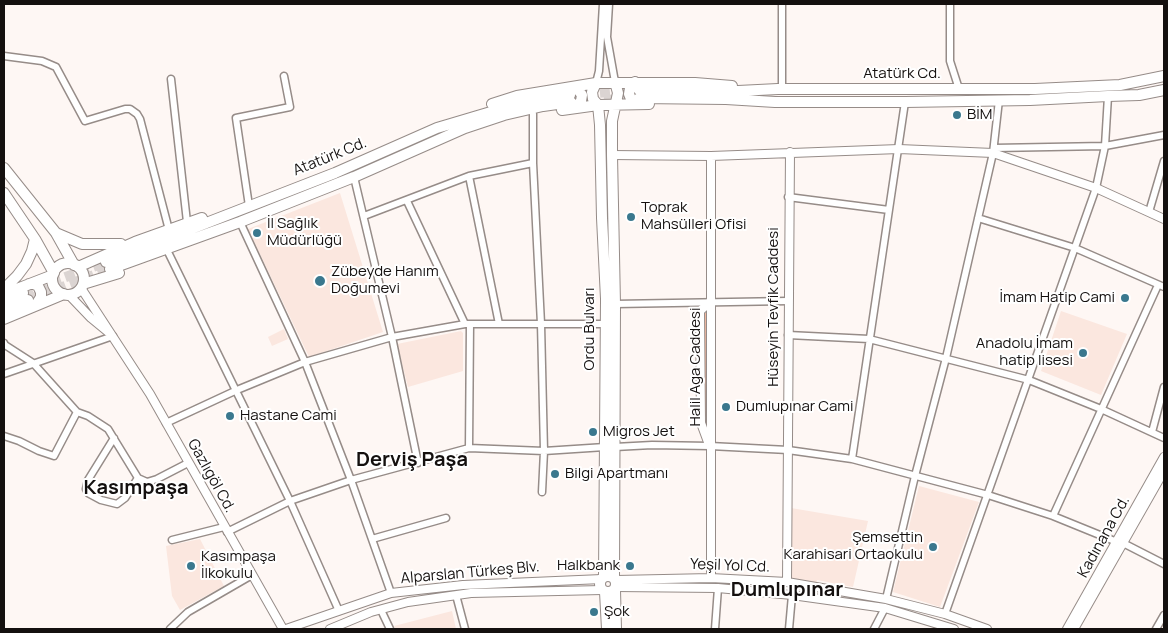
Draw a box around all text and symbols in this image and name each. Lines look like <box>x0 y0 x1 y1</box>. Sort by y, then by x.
street label: Atatürk Cd. <box>863 65 941 83</box>
place label: BİM <box>967 106 992 124</box>
marker: BİM <box>951 109 963 121</box>
street label: Atatürk Cd. <box>291 134 369 180</box>
place label: Toprak Mahsülleri Ofisi <box>641 199 747 234</box>
marker: Toprak Mahsülleri Ofisi <box>625 211 637 223</box>
place label: İl Sağlık Müdürlüğü <box>267 215 342 250</box>
marker: İl Sağlık Müdürlüğü <box>251 227 263 239</box>
street label: Hüseyin Tevfik Caddesi <box>765 227 783 387</box>
place label: Zübeyde Hanım Doğumevi <box>331 263 439 298</box>
marker: Zübeyde Hanım Doğumevi <box>313 274 327 288</box>
street label: Ordu Bulvarı <box>581 288 599 370</box>
place label: İmam Hatip Cami <box>999 289 1115 307</box>
marker: İmam Hatip Cami <box>1119 292 1131 304</box>
street label: Halil Aga Caddesi <box>687 308 705 426</box>
place label: Anadolu İmam hatip lisesi <box>976 335 1073 370</box>
marker: Anadolu İmam hatip lisesi <box>1077 347 1089 359</box>
place label: Dumlupınar Cami <box>736 398 853 416</box>
marker: Dumlupınar Cami <box>720 401 732 413</box>
place label: Hastane Cami <box>240 407 337 425</box>
marker: Hastane Cami <box>224 410 236 422</box>
place label: Migros Jet <box>603 423 675 441</box>
marker: Migros Jet <box>587 426 599 438</box>
street label: Gazlıgöl Cd. <box>183 436 239 516</box>
district label: Derviş Paşa <box>356 448 468 472</box>
place label: Bilgi Apartmanı <box>565 465 668 483</box>
marker: Bilgi Apartmanı <box>549 468 561 480</box>
district label: Kasımpaşa <box>83 476 189 500</box>
street label: Kadınana Cd. <box>1074 493 1134 581</box>
place label: Şemsettin Karahisari Ortaokulu <box>784 529 923 564</box>
marker: Şemsettin Karahisari Ortaokulu <box>927 541 939 553</box>
place label: Kasımpaşa İlkokulu <box>201 548 276 583</box>
street label: Yeşil Yol Cd. <box>690 556 770 576</box>
place label: Halkbank <box>557 557 620 575</box>
street label: Alparslan Türkeş Blv. <box>400 558 540 588</box>
marker: Kasımpaşa İlkokulu <box>185 560 197 572</box>
marker: Halkbank <box>624 560 636 572</box>
district label: Dumlupınar <box>731 578 843 602</box>
place label: Şok <box>604 603 630 621</box>
marker: Şok <box>588 606 600 618</box>

